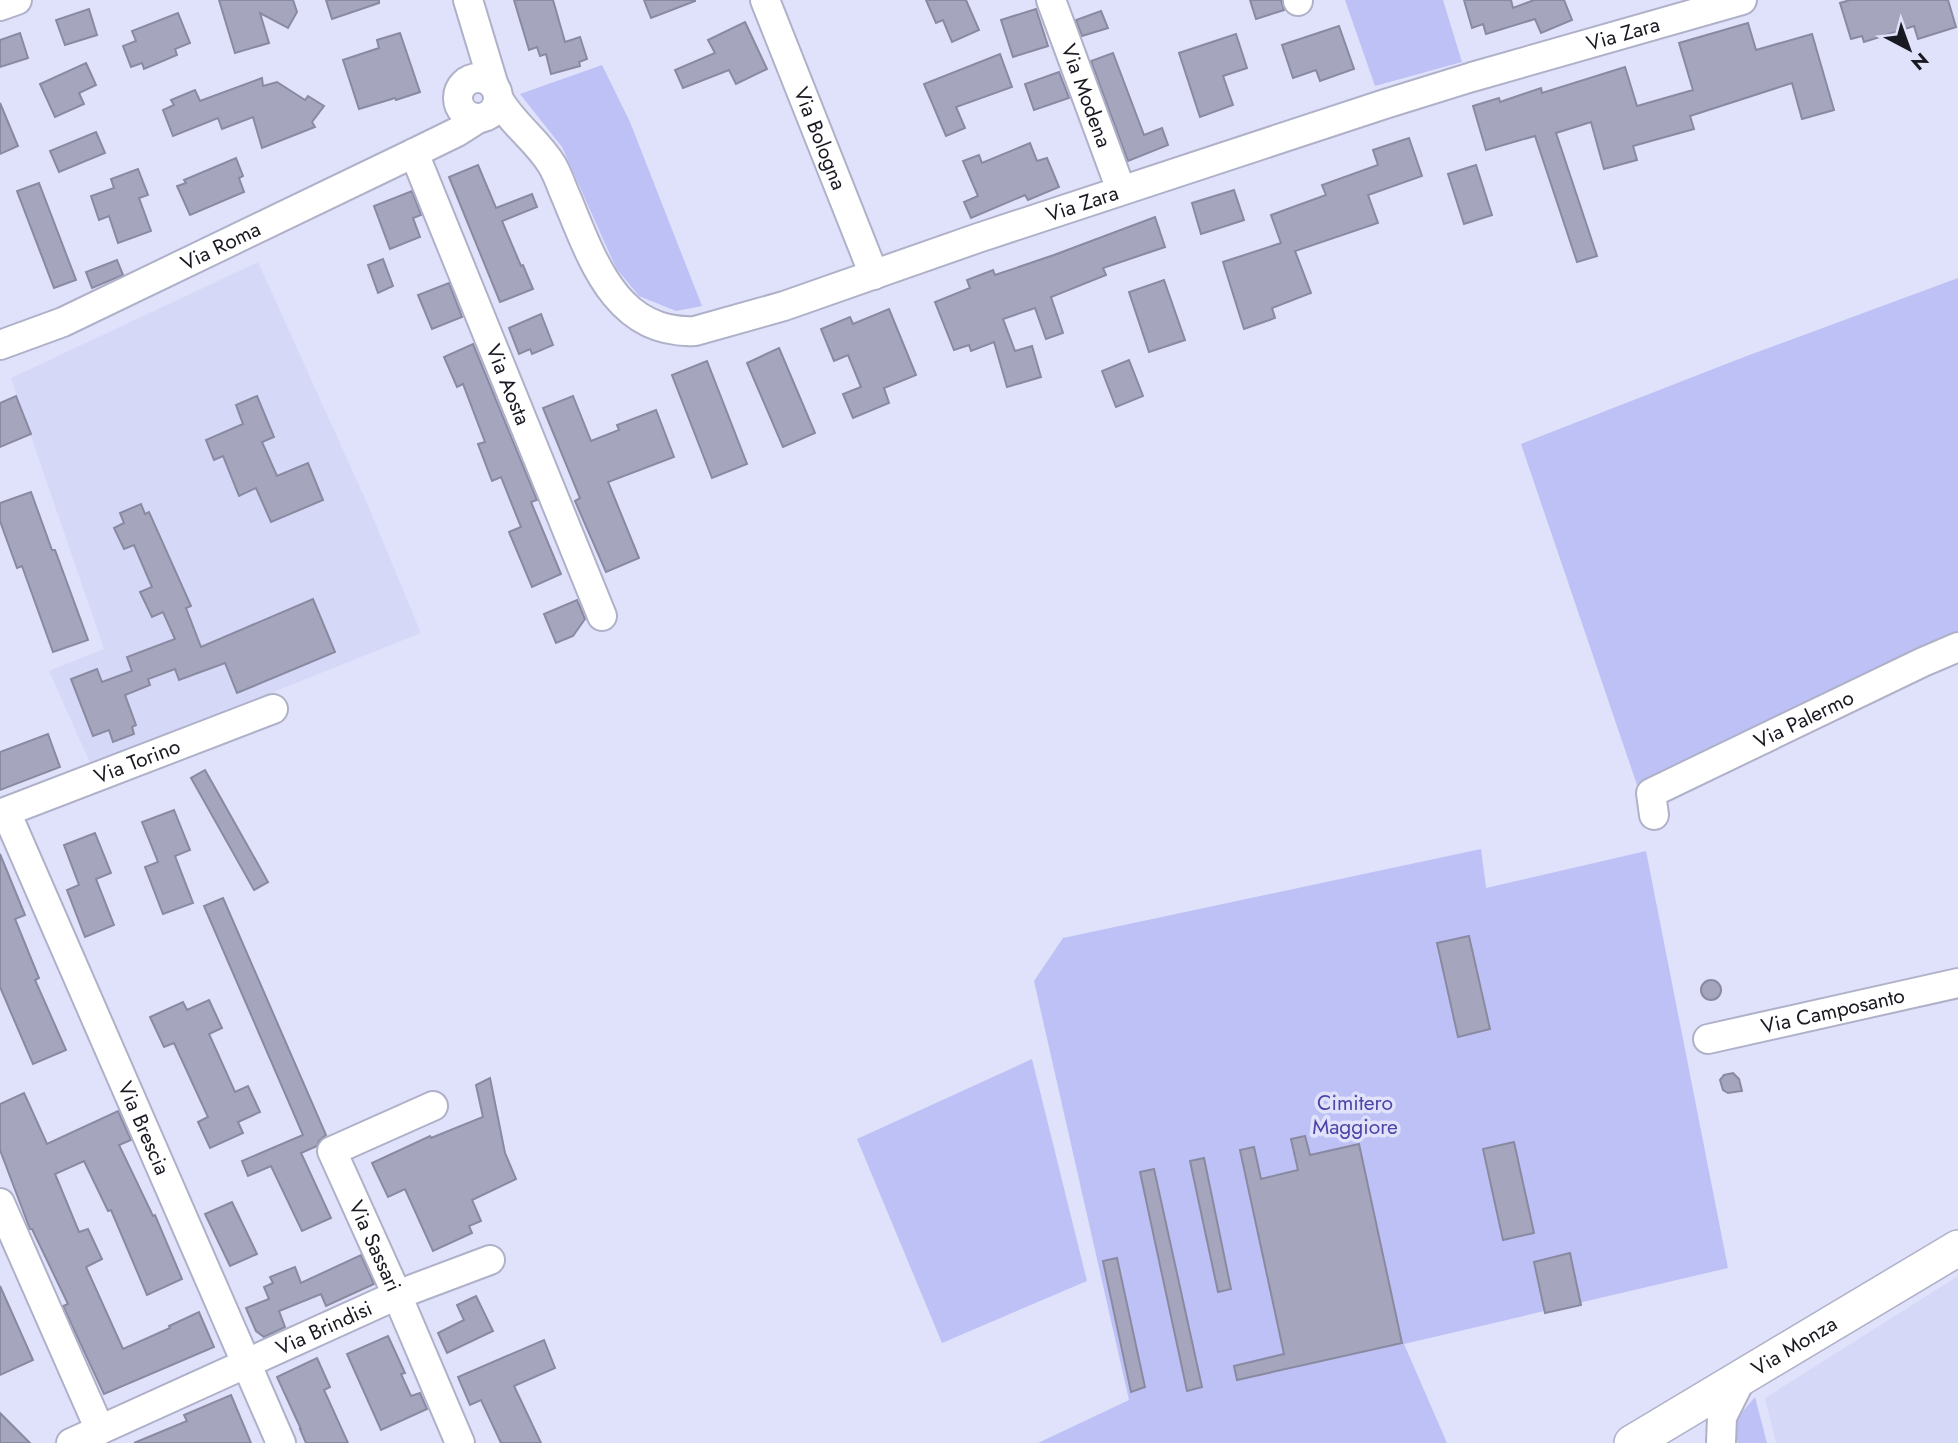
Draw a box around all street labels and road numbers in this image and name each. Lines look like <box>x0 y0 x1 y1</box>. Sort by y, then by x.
street label: Via Zara <box>1583 9 1663 59</box>
street label: Via Modena <box>1053 40 1119 152</box>
street label: Via Bologna <box>786 83 854 194</box>
street label: Via Zara <box>1042 178 1122 230</box>
street label: Via Roma <box>176 214 266 278</box>
street label: Via Aosta <box>478 340 538 430</box>
street label: Via Palermo <box>1749 682 1859 756</box>
street label: Via Torino <box>90 731 185 791</box>
street label: Via Camposanto <box>1758 980 1908 1042</box>
street label: Via Brescia <box>110 1077 177 1180</box>
street label: Via Sassari <box>341 1196 409 1297</box>
street label: Via Brindisi <box>271 1293 377 1363</box>
street label: Via Monza <box>1746 1309 1843 1383</box>

